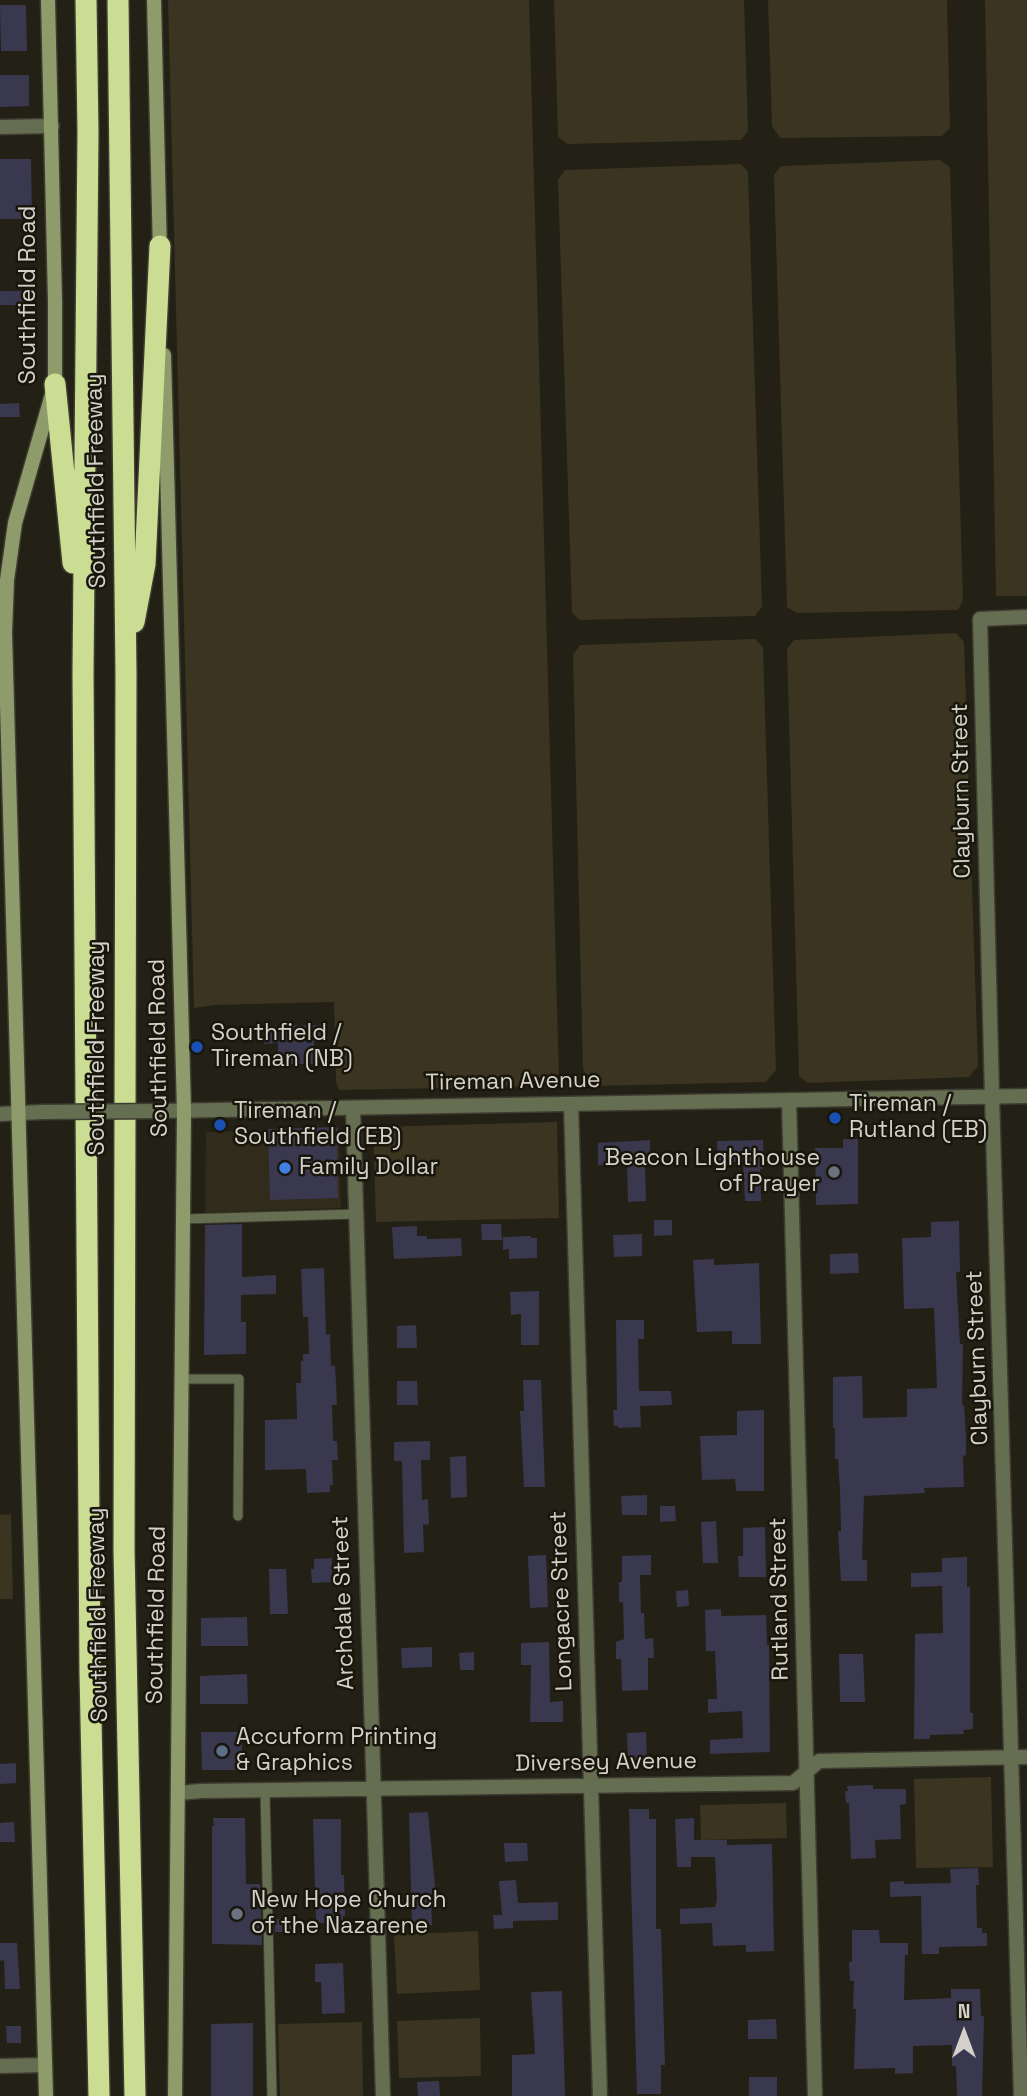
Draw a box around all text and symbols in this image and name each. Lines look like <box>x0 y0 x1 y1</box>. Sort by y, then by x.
street label: Southfield Road <box>15 206 43 384</box>
street label: Southfield Freeway <box>81 373 113 589</box>
street label: Clayburn Street <box>947 703 977 879</box>
street label: Southfield Freeway <box>84 941 112 1155</box>
street label: Southfield Road <box>144 959 174 1137</box>
place label: Southfield / Tireman (NB) <box>211 1020 353 1074</box>
marker: Southfield / Tireman (NB) <box>189 1039 205 1055</box>
street label: Tireman Avenue <box>425 1067 601 1097</box>
place label: Tireman / Rutland (EB) <box>849 1091 987 1145</box>
place label: Tireman / Southfield (EB) <box>234 1098 401 1152</box>
marker: Tireman / Rutland (EB) <box>827 1110 843 1126</box>
marker: Tireman / Southfield (EB) <box>212 1117 228 1133</box>
place label: Beacon Lighthouse of Prayer <box>605 1145 820 1199</box>
place label: Family Dollar <box>299 1154 438 1182</box>
marker: Family Dollar <box>277 1160 293 1176</box>
marker: Beacon Lighthouse of Prayer <box>826 1164 842 1180</box>
street label: Clayburn Street <box>961 1270 995 1446</box>
street label: Southfield Freeway <box>83 1507 115 1723</box>
street label: Longacre Street <box>545 1510 579 1692</box>
street label: Archdale Street <box>327 1516 361 1690</box>
street label: Rutland Street <box>765 1517 795 1681</box>
street label: Southfield Road <box>142 1526 172 1704</box>
place label: Accuform Printing & Graphics <box>236 1724 437 1778</box>
marker: Accuform Printing & Graphics <box>214 1743 230 1759</box>
street label: Diversey Avenue <box>515 1748 697 1778</box>
place label: New Hope Church of the Nazarene <box>251 1887 447 1941</box>
marker: New Hope Church of the Nazarene <box>229 1906 245 1922</box>
north arrow <box>929 1998 999 2068</box>
text: N <box>958 1999 970 2024</box>

